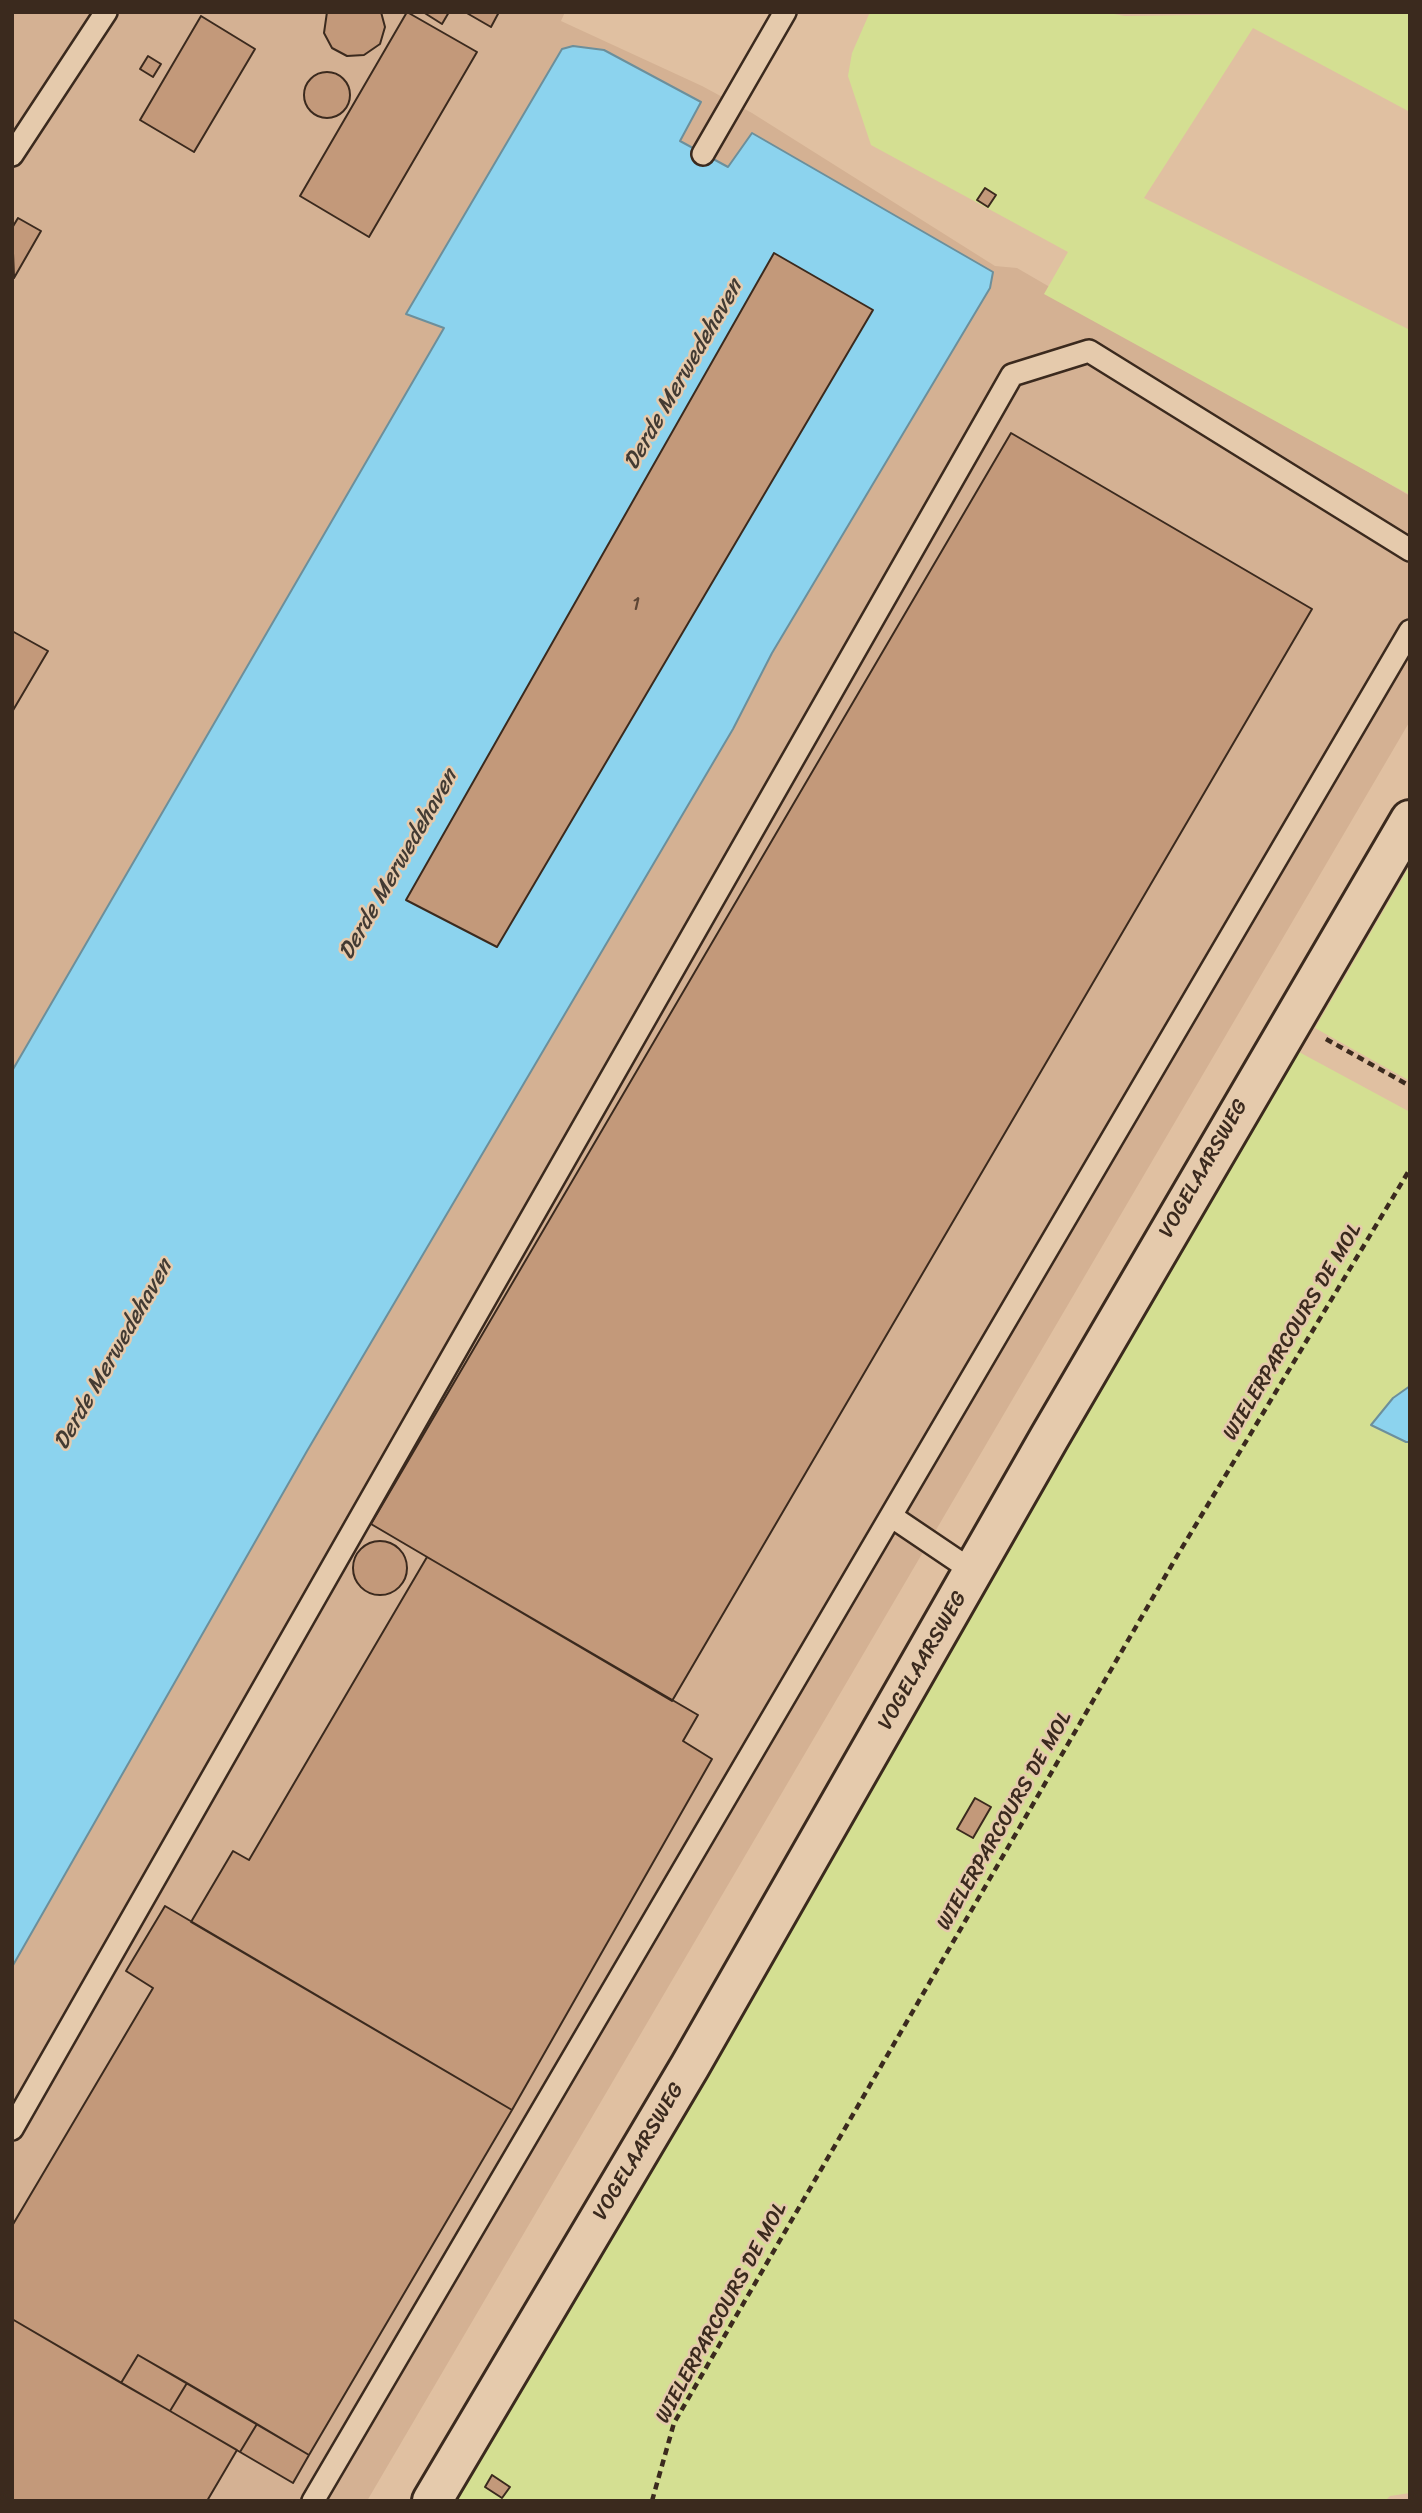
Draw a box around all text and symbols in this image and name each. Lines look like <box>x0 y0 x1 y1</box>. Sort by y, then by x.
water label: Derde Merwedehaven <box>618 275 750 475</box>
house number: 1 <box>632 594 640 616</box>
water label: Derde Merwedehaven <box>333 765 465 965</box>
street label: VOGELAARSWEG <box>1154 1095 1254 1243</box>
street label: WIELERPARCOURS DE MOL <box>1218 1219 1368 1445</box>
water label: Derde Merwedehaven <box>48 1255 180 1455</box>
street label: VOGELAARSWEG <box>873 1587 973 1735</box>
street label: WIELERPARCOURS DE MOL <box>932 1707 1078 1935</box>
street label: VOGELAARSWEG <box>588 2079 690 2225</box>
street label: WIELERPARCOURS DE MOL <box>651 2198 793 2428</box>

